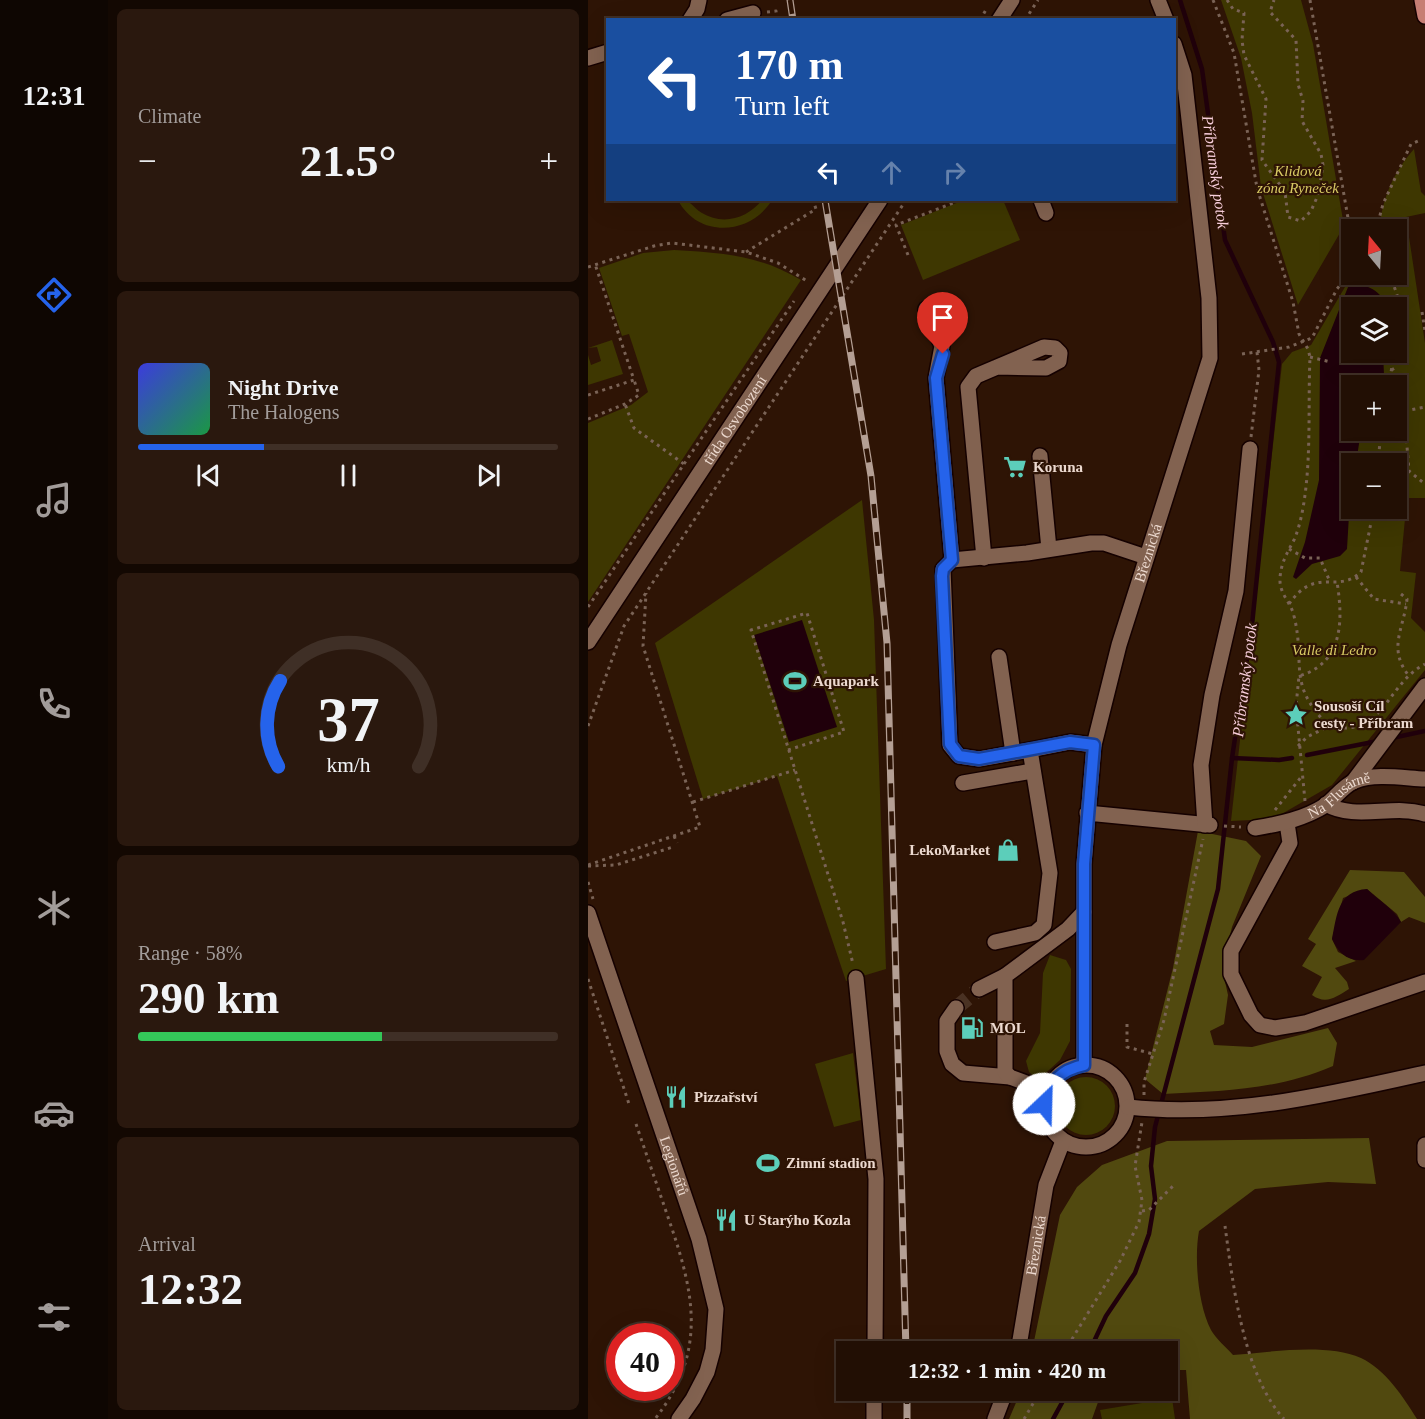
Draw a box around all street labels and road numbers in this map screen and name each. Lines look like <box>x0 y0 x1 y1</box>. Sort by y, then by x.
street label: třída Osvobození <box>700 373 770 467</box>
street label: Březnická <box>1131 521 1165 584</box>
street label: Na Flusárně <box>1305 769 1372 821</box>
street label: Legionářů <box>657 1134 692 1198</box>
street label: Březnická <box>1023 1214 1049 1277</box>

